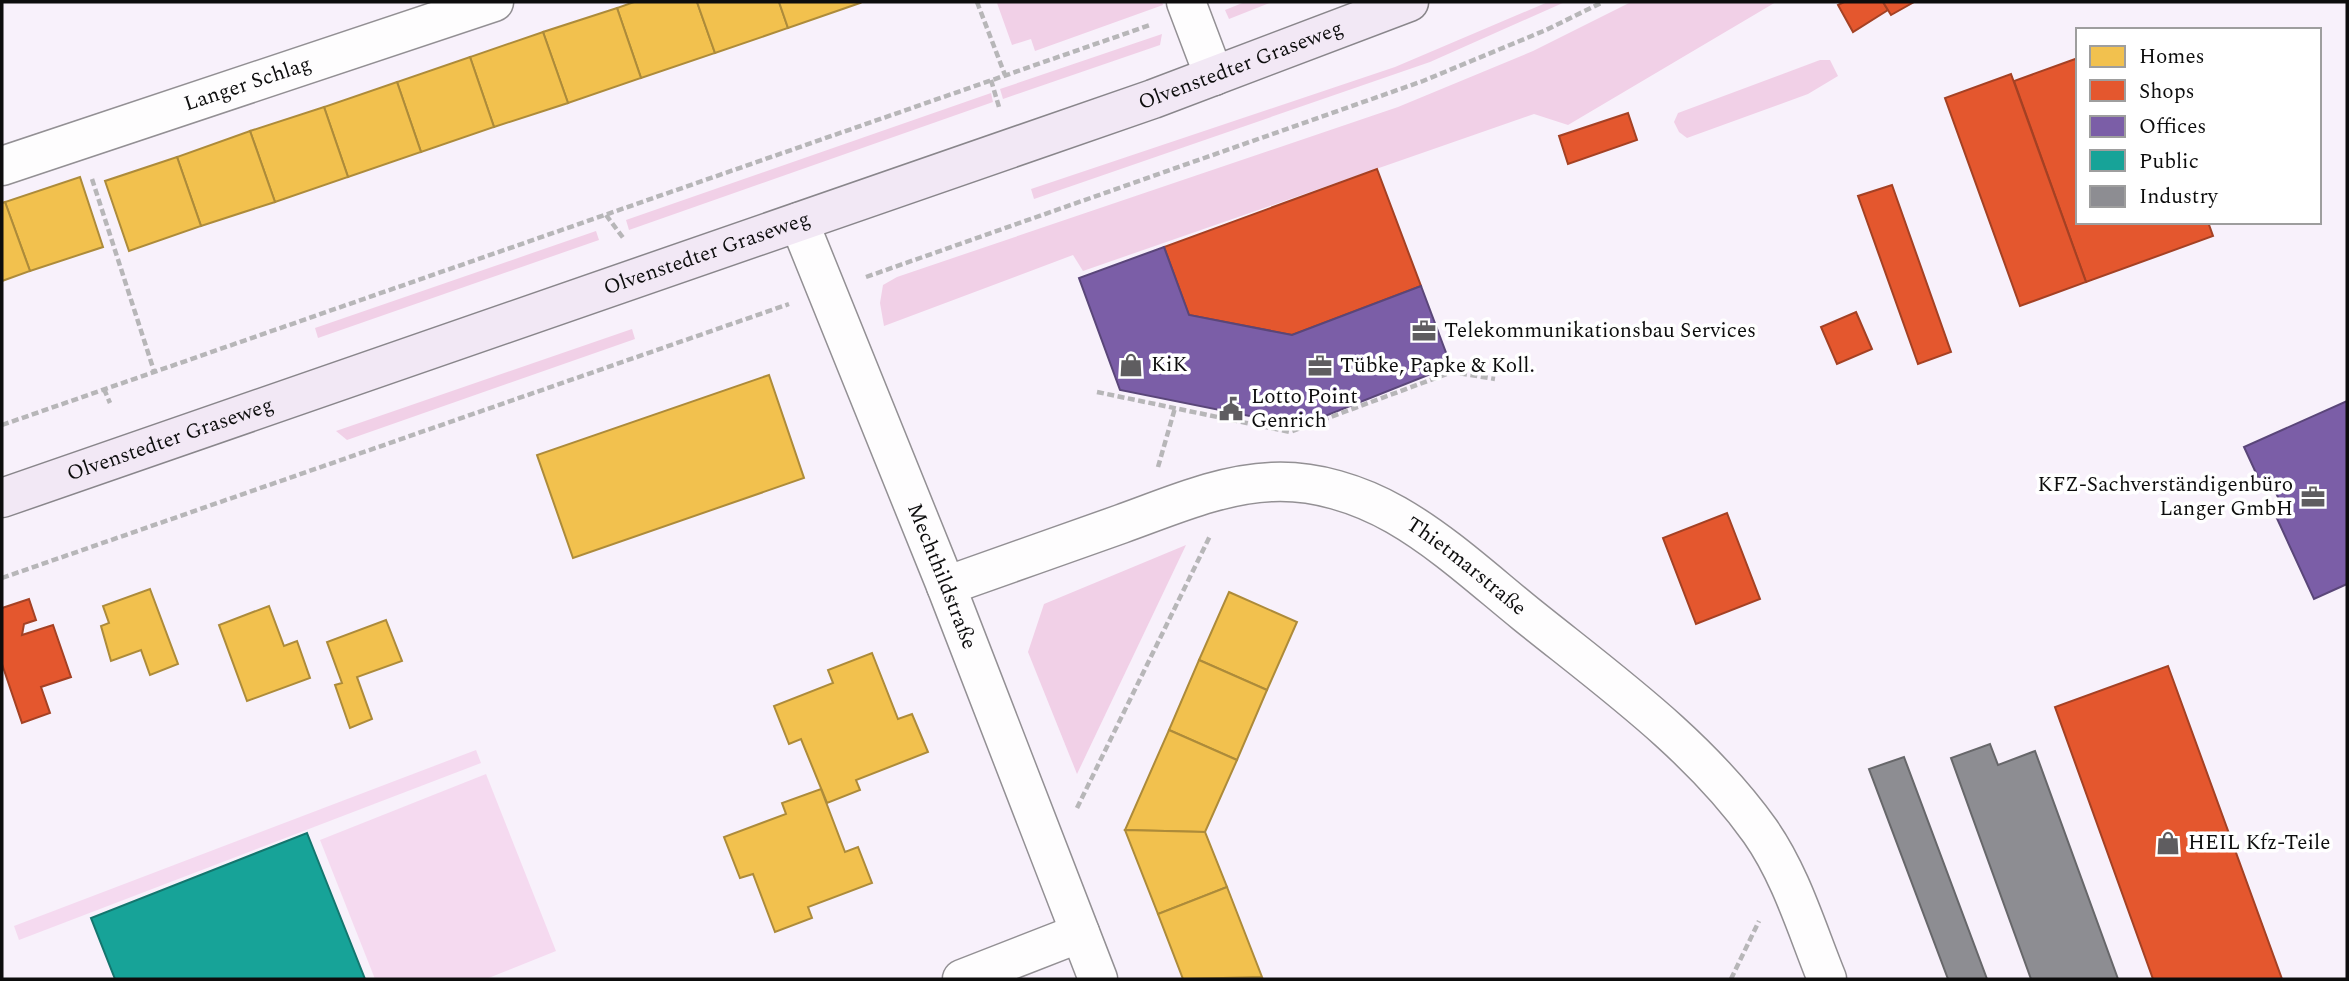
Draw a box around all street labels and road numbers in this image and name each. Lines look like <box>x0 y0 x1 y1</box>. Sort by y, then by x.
street label: Olvenstedter Graseweg <box>1134 12 1348 119</box>
street label: Langer Schlag <box>180 48 316 120</box>
street label: Olvenstedter Graseweg <box>599 203 815 304</box>
street label: Olvenstedter Graseweg <box>63 389 278 490</box>
street label: Mechthildstraße <box>898 498 985 654</box>
street label: Thietmarstraße <box>1400 509 1533 624</box>

